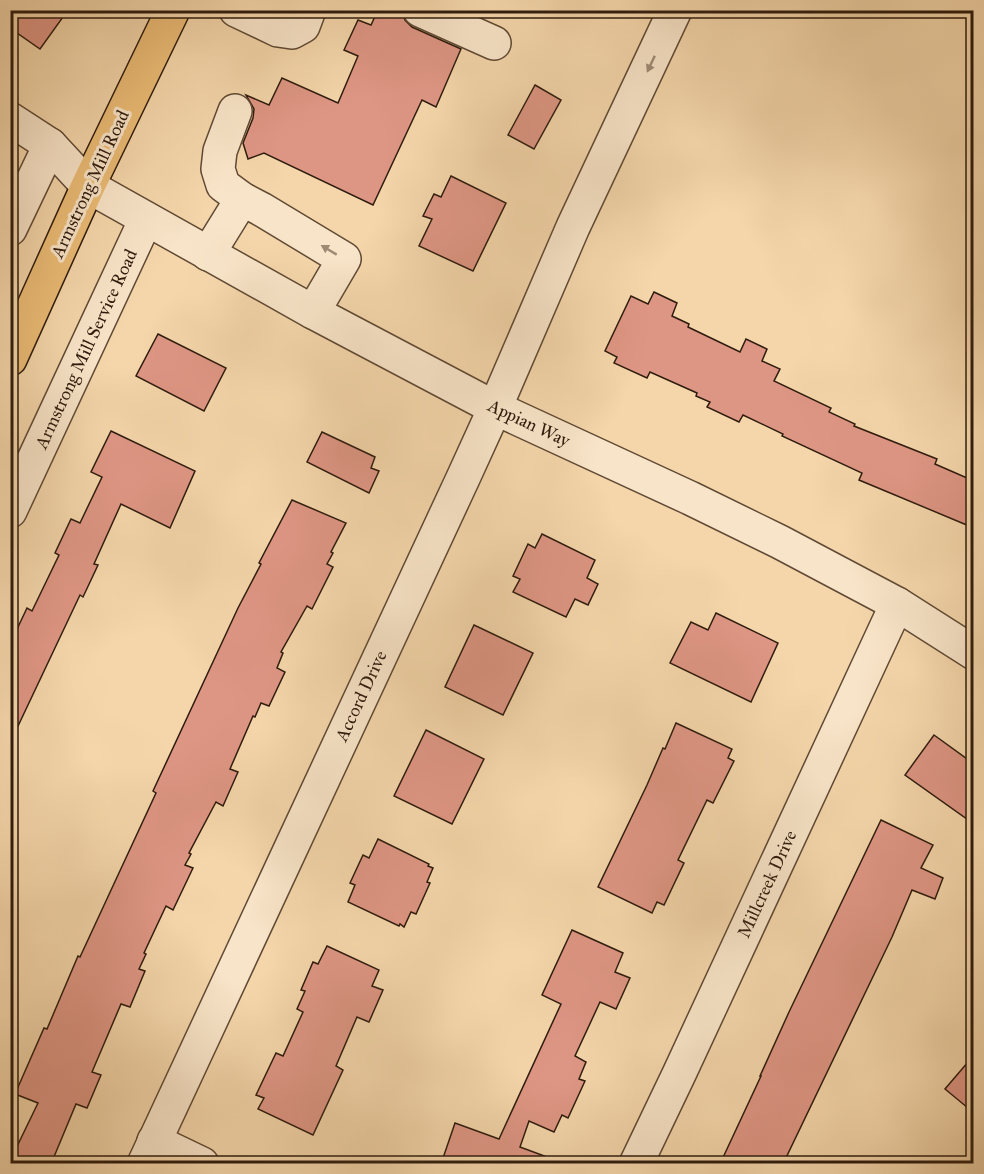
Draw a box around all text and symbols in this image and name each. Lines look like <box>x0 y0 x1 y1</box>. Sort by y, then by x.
one-way arrow <box>646 55 655 72</box>
street label: Armstrong Mill Road <box>46 107 135 263</box>
one-way arrow <box>321 244 337 255</box>
street label: Armstrong Mill Service Road <box>30 246 143 454</box>
street label: Appian Way <box>483 394 574 452</box>
street label: Accord Drive <box>330 647 392 746</box>
street label: Millcreek Drive <box>732 827 802 941</box>

